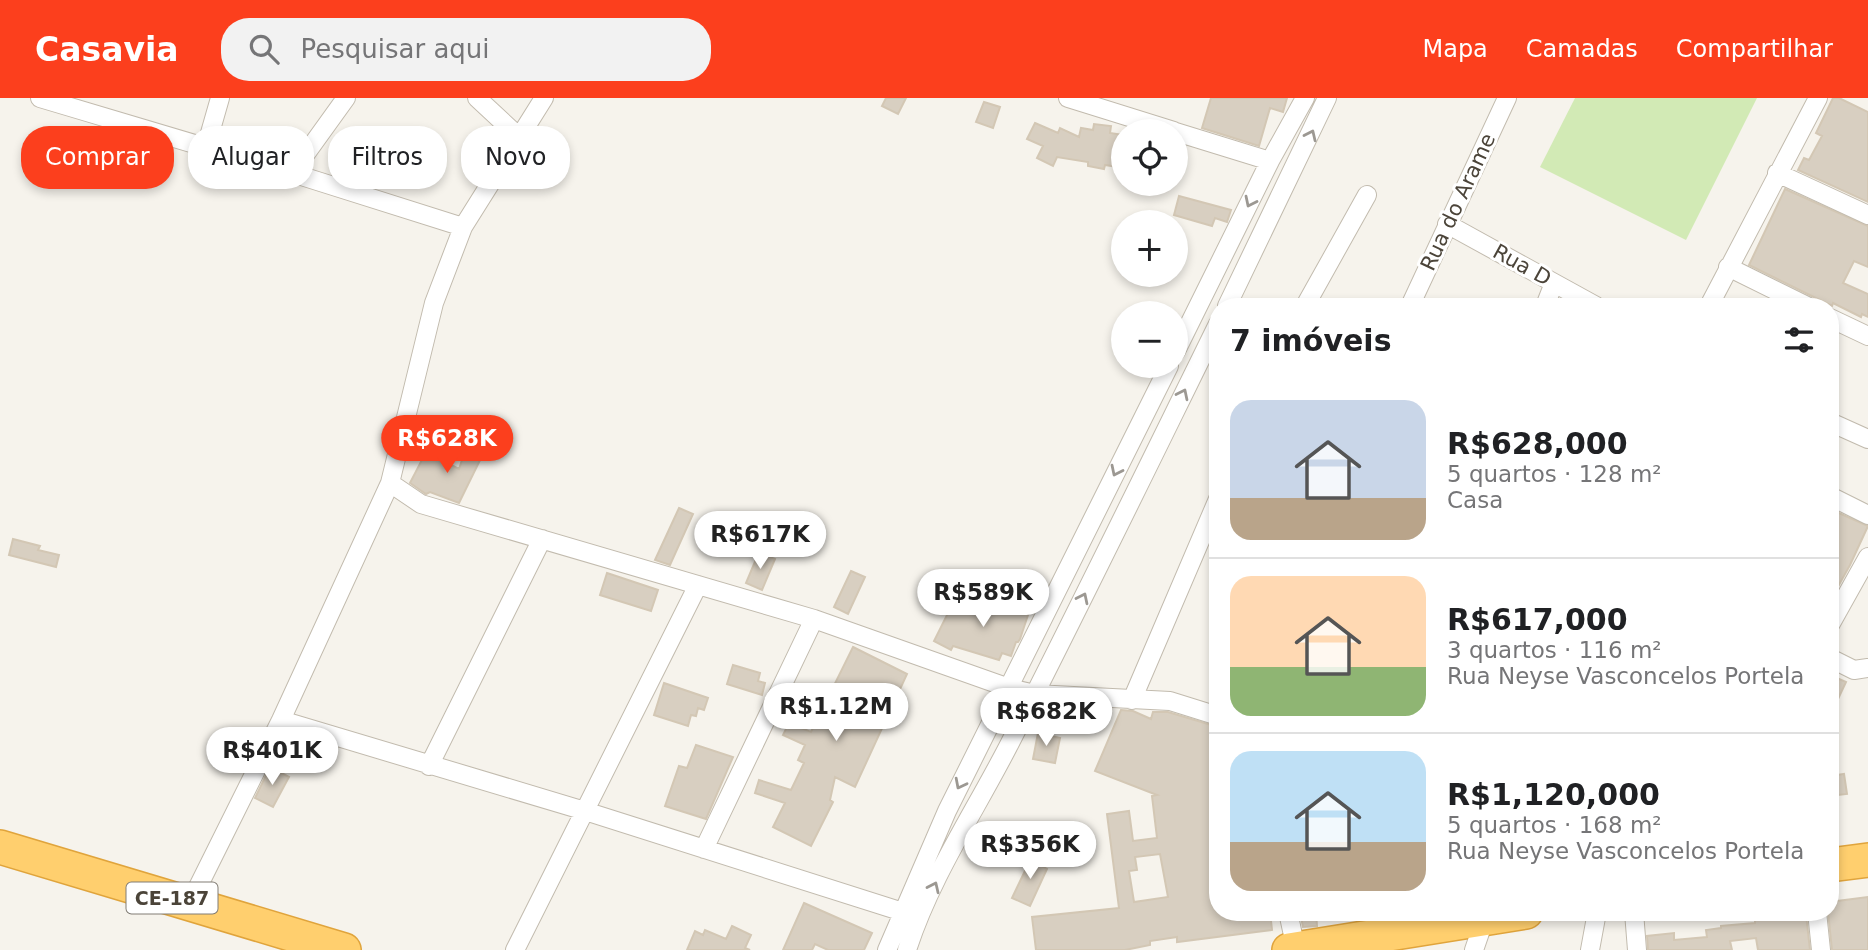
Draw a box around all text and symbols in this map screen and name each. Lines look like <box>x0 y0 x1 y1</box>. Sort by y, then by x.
search box <box>221 18 711 81</box>
text: Casavia <box>35 30 179 69</box>
icon: search <box>245 30 283 68</box>
text: Pesquisar aqui <box>301 34 490 64</box>
text: Mapa <box>1422 35 1488 63</box>
text: Camadas <box>1526 35 1638 63</box>
text: Compartilhar <box>1676 35 1833 63</box>
map controls <box>1111 119 1188 378</box>
button: locate <box>1111 119 1188 196</box>
chip: Comprar <box>21 126 174 189</box>
chip: Alugar <box>188 126 314 189</box>
chip: Filtros <box>328 126 447 189</box>
chip: Novo <box>461 126 570 189</box>
one-way arrow <box>1303 130 1317 142</box>
street label: Rua do Arame <box>1416 130 1500 274</box>
one-way arrow <box>1244 195 1258 207</box>
button: + <box>1111 210 1188 287</box>
street label: Rua D <box>1489 239 1555 291</box>
button: − <box>1111 301 1188 378</box>
icon: filters <box>1780 321 1818 359</box>
text: 7 imóveis <box>1230 323 1392 358</box>
one-way arrow <box>1175 389 1189 401</box>
pin: R$628K <box>390 416 504 475</box>
text: R$628K <box>397 425 497 451</box>
text: R$628,000 <box>1447 426 1628 461</box>
icon: home <box>1286 428 1370 512</box>
text: 5 quartos · 128 m² <box>1447 461 1662 487</box>
one-way arrow <box>1111 464 1125 476</box>
text: Casa <box>1447 487 1503 513</box>
pin: R$617K <box>703 512 817 571</box>
text: R$617K <box>710 521 810 547</box>
pin: R$589K <box>926 570 1040 629</box>
text: R$589K <box>933 579 1033 605</box>
one-way arrow <box>1074 593 1088 605</box>
text: R$617,000 <box>1447 602 1628 637</box>
icon: home <box>1286 604 1370 688</box>
text: 3 quartos · 116 m² <box>1447 637 1662 663</box>
text: Rua Neyse Vasconcelos Portela <box>1447 663 1804 689</box>
pin: R$1.12M <box>771 684 901 743</box>
pin: R$682K <box>989 688 1103 748</box>
text: R$1.12M <box>779 693 893 719</box>
text: R$682K <box>996 698 1096 724</box>
pin: R$401K <box>215 728 329 787</box>
text: R$401K <box>222 737 322 763</box>
one-way arrow <box>955 777 969 789</box>
text: R$1,120,000 <box>1447 777 1660 812</box>
icon: home <box>1286 779 1370 863</box>
text: 5 quartos · 168 m² <box>1447 812 1662 838</box>
pin: R$356K <box>973 822 1087 881</box>
text: R$356K <box>980 831 1080 857</box>
text: Rua Neyse Vasconcelos Portela <box>1447 838 1804 864</box>
one-way arrow <box>926 882 940 894</box>
road number: CE-187 <box>127 883 218 914</box>

